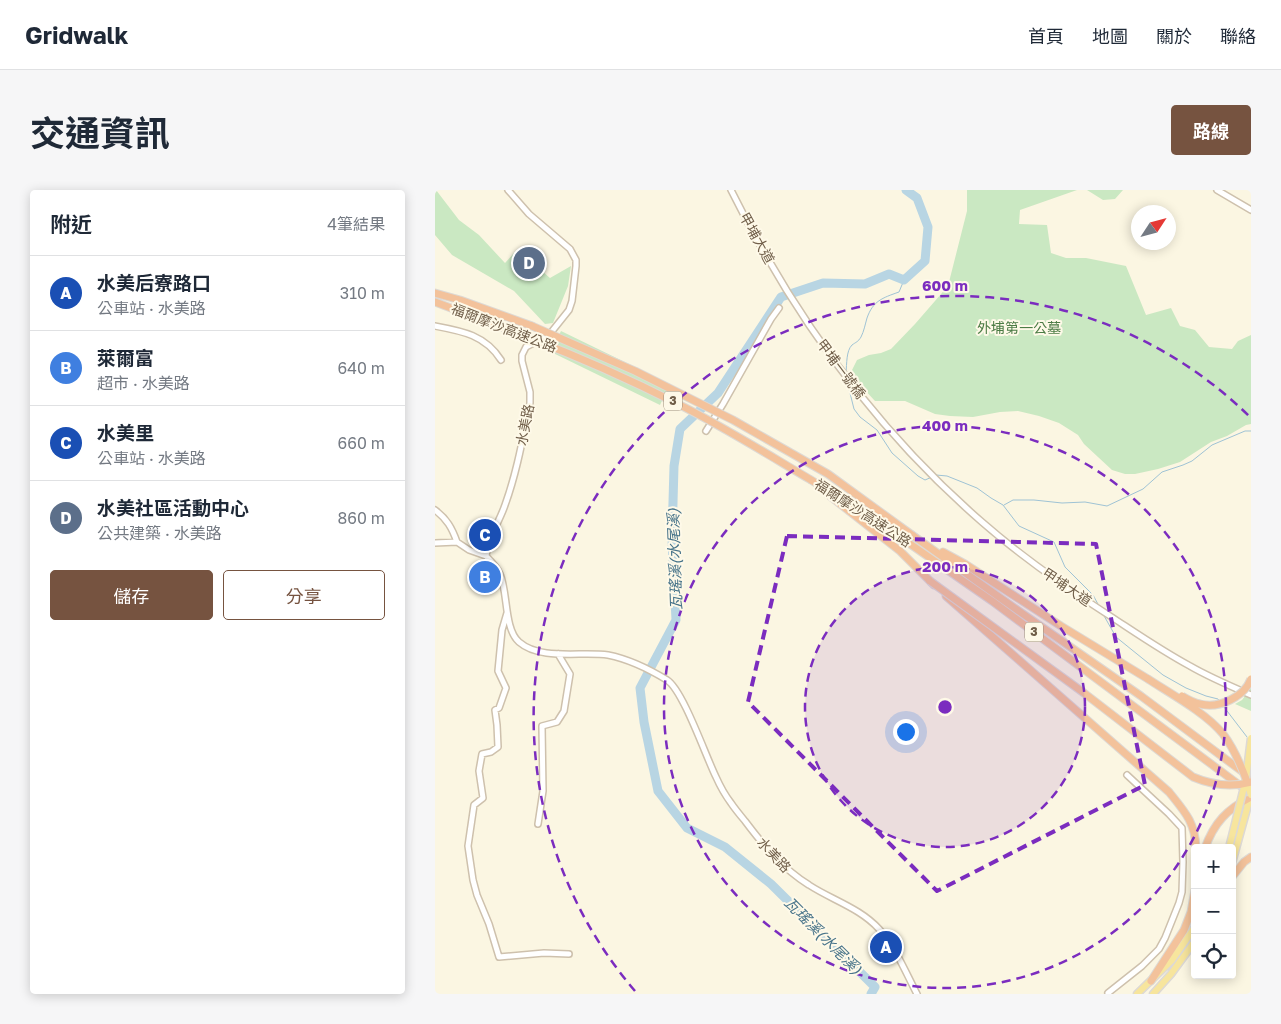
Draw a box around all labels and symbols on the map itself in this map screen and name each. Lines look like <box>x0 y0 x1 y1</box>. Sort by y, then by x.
north arrow <box>1131 205 1176 250</box>
street label: 甲埔大道 <box>736 209 778 266</box>
pin: D <box>513 244 545 282</box>
text: 600 m <box>922 276 968 294</box>
street label: 福爾摩沙高速公路 <box>449 300 560 356</box>
park label: 外埔第一公墓 <box>977 319 1061 336</box>
street label: 甲埔一號橋 <box>814 336 869 402</box>
road number: 3 <box>664 392 682 410</box>
street label: 水美路 <box>512 403 537 447</box>
text: 400 m <box>922 416 968 434</box>
street label: 福爾摩沙高速公路 <box>812 475 915 550</box>
water label: 瓦瑤溪(水尾溪) <box>663 508 685 610</box>
pin: C <box>469 516 501 554</box>
text: 200 m <box>922 557 968 575</box>
pin: B <box>469 558 501 596</box>
street label: 甲埔大道 <box>1039 564 1095 609</box>
road number: 3 <box>1025 622 1043 642</box>
centre of rings <box>936 698 954 716</box>
your location <box>893 719 919 745</box>
street label: 水美路 <box>754 834 795 876</box>
water label: 瓦瑤溪(水尾溪) <box>781 893 866 978</box>
pin: A <box>870 928 902 966</box>

